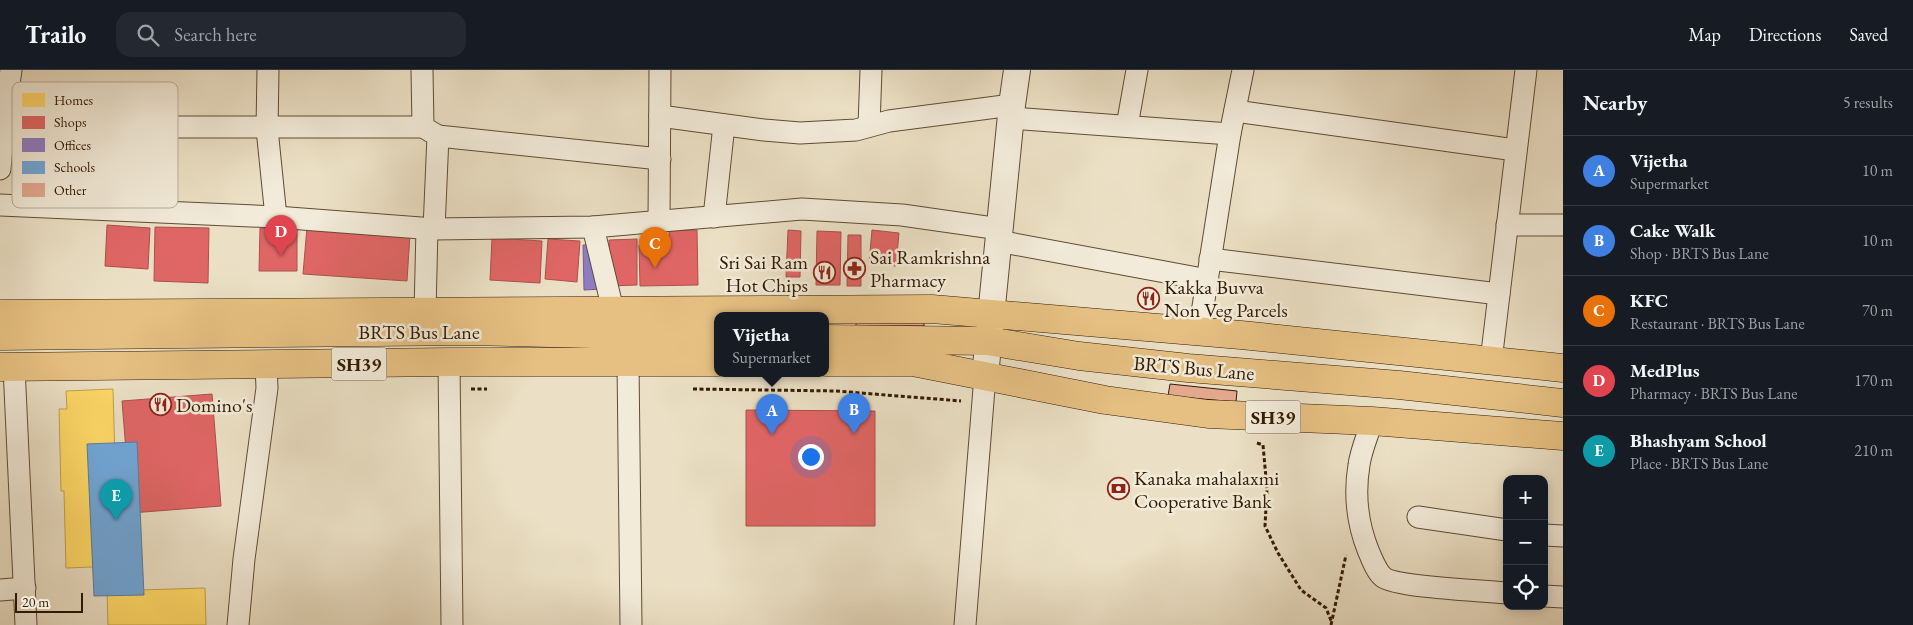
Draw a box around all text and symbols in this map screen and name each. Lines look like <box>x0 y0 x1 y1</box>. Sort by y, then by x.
search box <box>116 12 466 57</box>
text: Trailo <box>25 19 86 50</box>
icon: search <box>134 21 162 49</box>
text: Search here <box>174 22 257 47</box>
text: Map <box>1689 23 1721 46</box>
text: Directions <box>1749 23 1821 46</box>
text: Saved <box>1849 23 1888 46</box>
legend <box>12 82 178 208</box>
text: Nearby <box>1583 89 1647 116</box>
text: Homes <box>54 91 94 109</box>
text: 5 results <box>1843 92 1893 113</box>
text: Shops <box>54 113 87 131</box>
text: Offices <box>54 136 91 154</box>
text: Vijetha <box>1630 148 1688 173</box>
text: Schools <box>54 158 95 176</box>
text: A <box>1593 160 1605 181</box>
text: 10 m <box>1862 160 1893 181</box>
text: Supermarket <box>1630 173 1709 194</box>
text: Other <box>54 181 87 199</box>
pin: D <box>265 215 297 256</box>
text: Cake Walk <box>1630 218 1715 243</box>
pin: C <box>639 227 671 268</box>
text: B <box>1594 230 1604 251</box>
text: 10 m <box>1862 230 1893 251</box>
text: Shop · BRTS Bus Lane <box>1630 243 1769 264</box>
place label: Sai Ramkrishna Pharmacy <box>870 244 990 293</box>
place label: Sri Sai Ram Hot Chips <box>719 249 808 298</box>
pharmacy icon: Sai Ramkrishna Pharmacy <box>842 256 866 280</box>
restaurant icon: Sri Sai Ram Hot Chips <box>812 261 836 285</box>
place label: Kakka Buvva Non Veg Parcels <box>1164 274 1288 323</box>
restaurant icon: Kakka Buvva Non Veg Parcels <box>1136 286 1160 310</box>
text: KFC <box>1630 288 1668 313</box>
text: C <box>1593 300 1605 321</box>
text: 70 m <box>1862 300 1893 321</box>
popup <box>714 312 829 377</box>
text: Restaurant · BRTS Bus Lane <box>1630 313 1805 334</box>
street label: BRTS Bus Lane <box>358 319 480 345</box>
text: Vijetha <box>732 322 790 347</box>
text: Supermarket <box>732 347 811 368</box>
road number: SH39 <box>332 348 386 380</box>
street label: BRTS Bus Lane <box>1132 350 1256 386</box>
text: MedPlus <box>1630 358 1700 383</box>
text: D <box>1593 370 1605 391</box>
text: 170 m <box>1854 370 1893 391</box>
text: Pharmacy · BRTS Bus Lane <box>1630 383 1798 404</box>
place label: Domino's <box>176 392 252 418</box>
restaurant icon: Domino's <box>148 393 172 417</box>
pin: B <box>838 393 870 434</box>
pin: A <box>756 394 788 435</box>
road number: SH39 <box>1246 401 1300 434</box>
text: Bhashyam School <box>1630 428 1767 453</box>
text: E <box>1594 440 1604 461</box>
text: 210 m <box>1854 440 1893 461</box>
your location <box>798 444 824 470</box>
text: Place · BRTS Bus Lane <box>1630 453 1768 474</box>
place label: Kanaka mahalaxmi Cooperative Bank <box>1134 465 1279 514</box>
map controls <box>1503 475 1548 610</box>
button: + <box>1503 475 1548 520</box>
bank icon: Kanaka mahalaxmi Cooperative Bank <box>1106 477 1130 501</box>
pin: E <box>100 479 132 520</box>
button: − <box>1503 520 1548 565</box>
button: locate <box>1503 565 1548 610</box>
scale bar <box>15 590 82 613</box>
text: 20 m <box>22 593 49 611</box>

